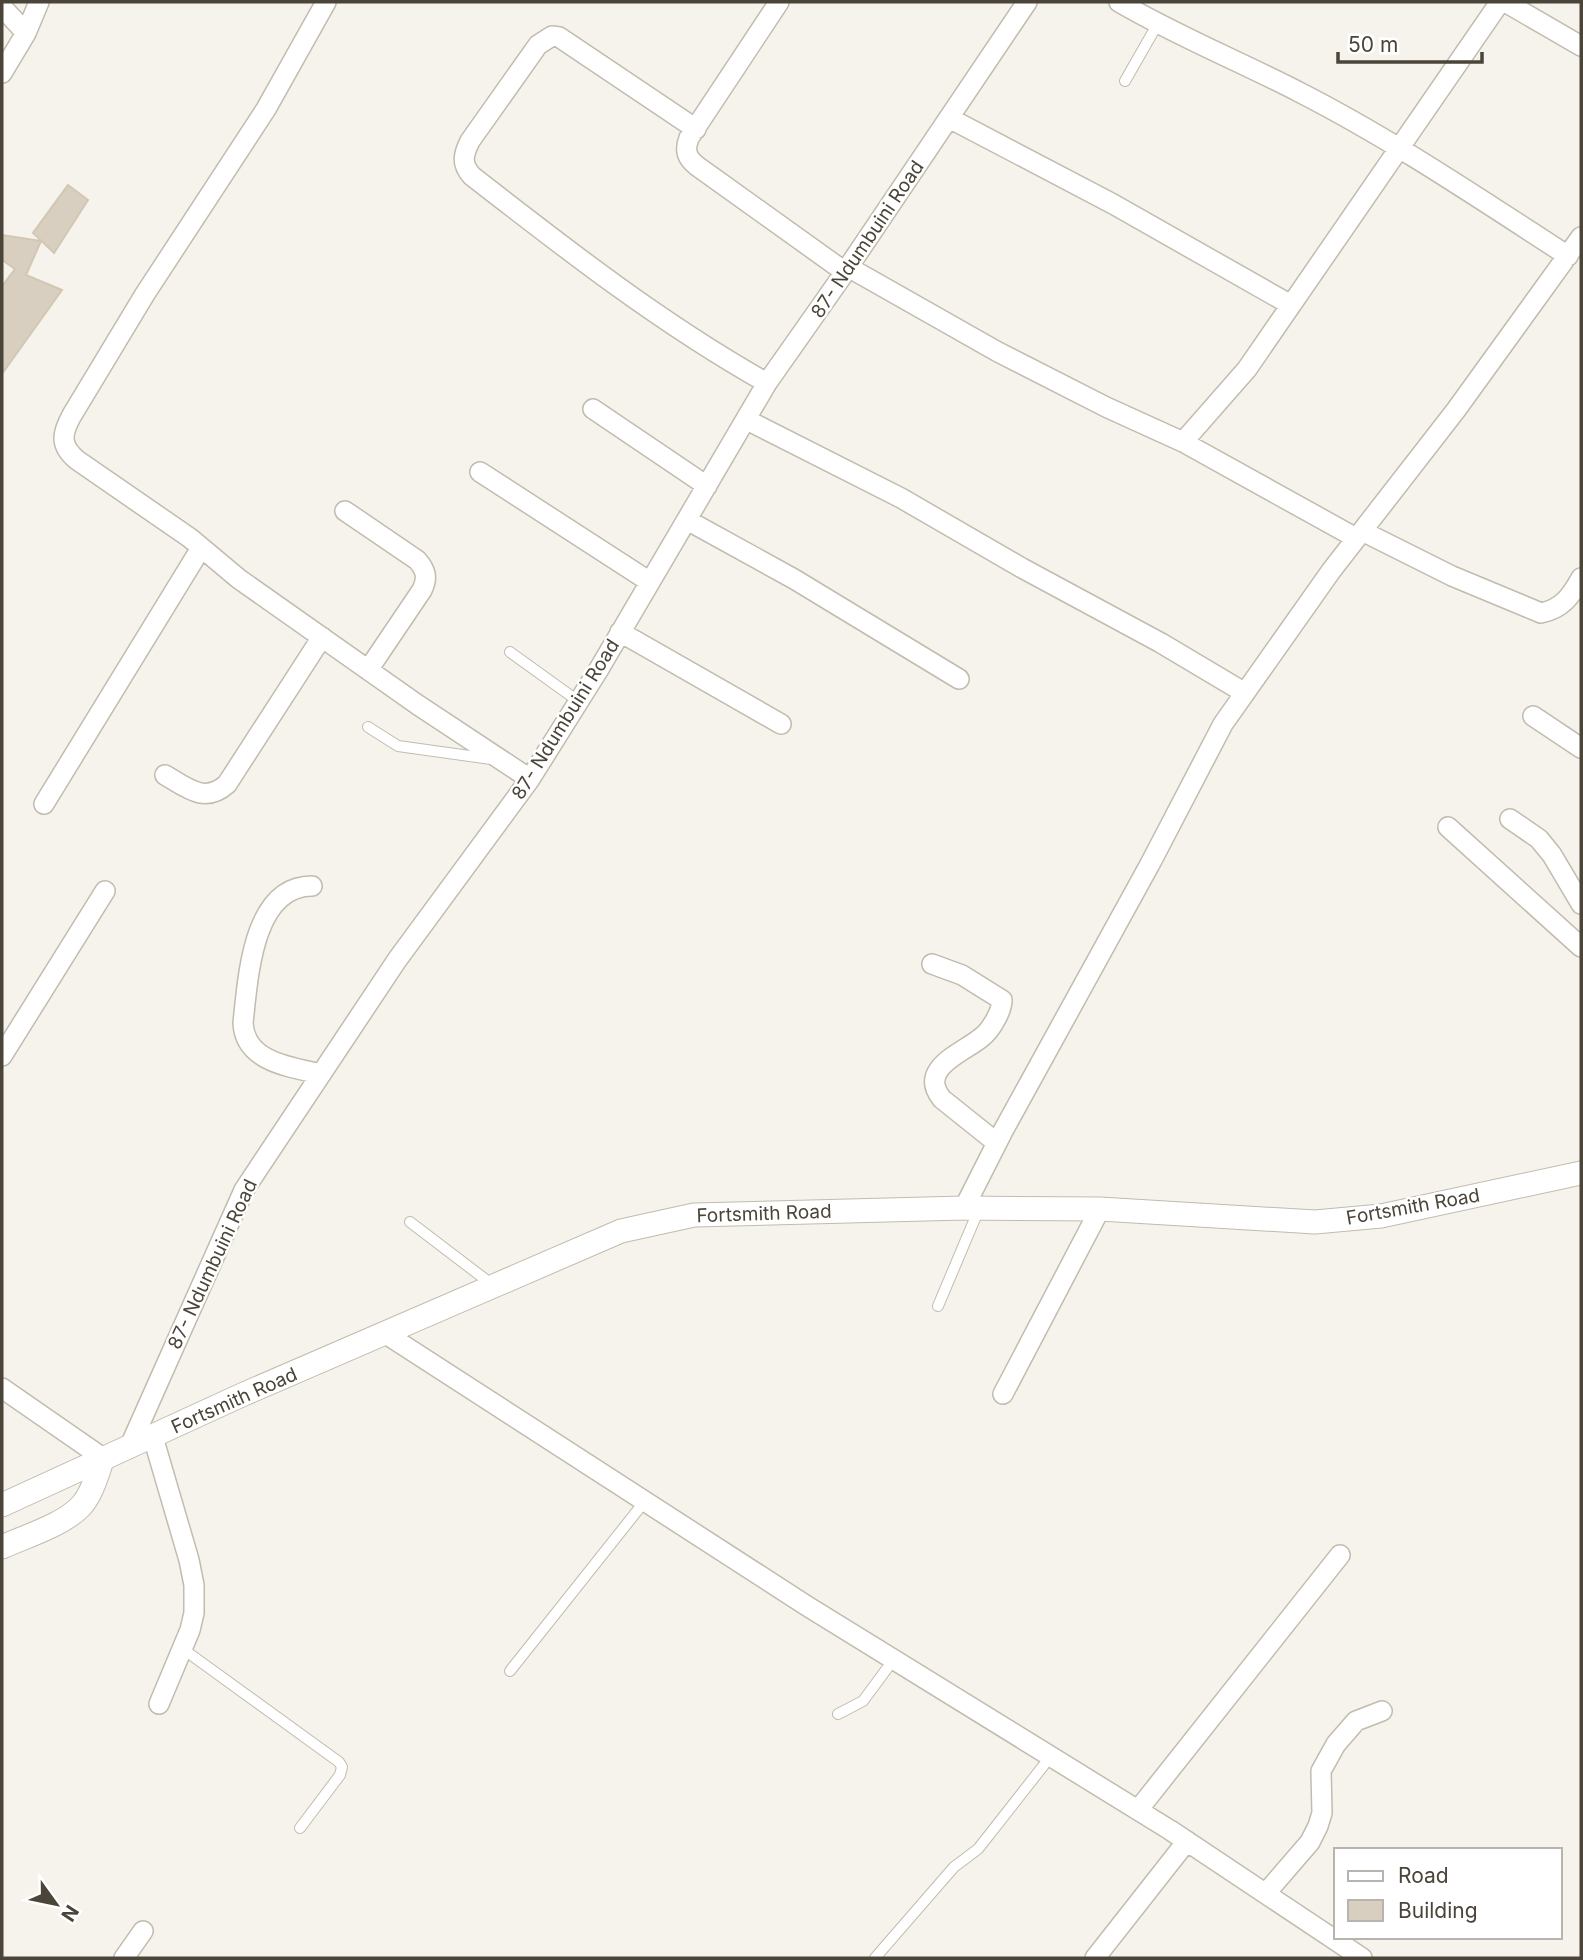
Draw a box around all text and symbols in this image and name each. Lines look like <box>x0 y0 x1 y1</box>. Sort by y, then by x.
scale bar <box>1338 21 1482 65</box>
text: 50 m <box>1348 32 1398 57</box>
street label: 87- Ndumbuini Road <box>806 156 929 322</box>
street label: 87- Ndumbuini Road <box>507 635 624 804</box>
street label: 87- Ndumbuini Road <box>163 1176 262 1353</box>
street label: Fortsmith Road <box>1344 1183 1482 1230</box>
street label: Fortsmith Road <box>696 1200 832 1227</box>
street label: Fortsmith Road <box>168 1362 301 1438</box>
legend <box>1334 1848 1562 1939</box>
text: Road <box>1398 1863 1449 1888</box>
north arrow <box>21 1869 91 1939</box>
text: Building <box>1398 1898 1478 1923</box>
text: N <box>56 1901 83 1925</box>

